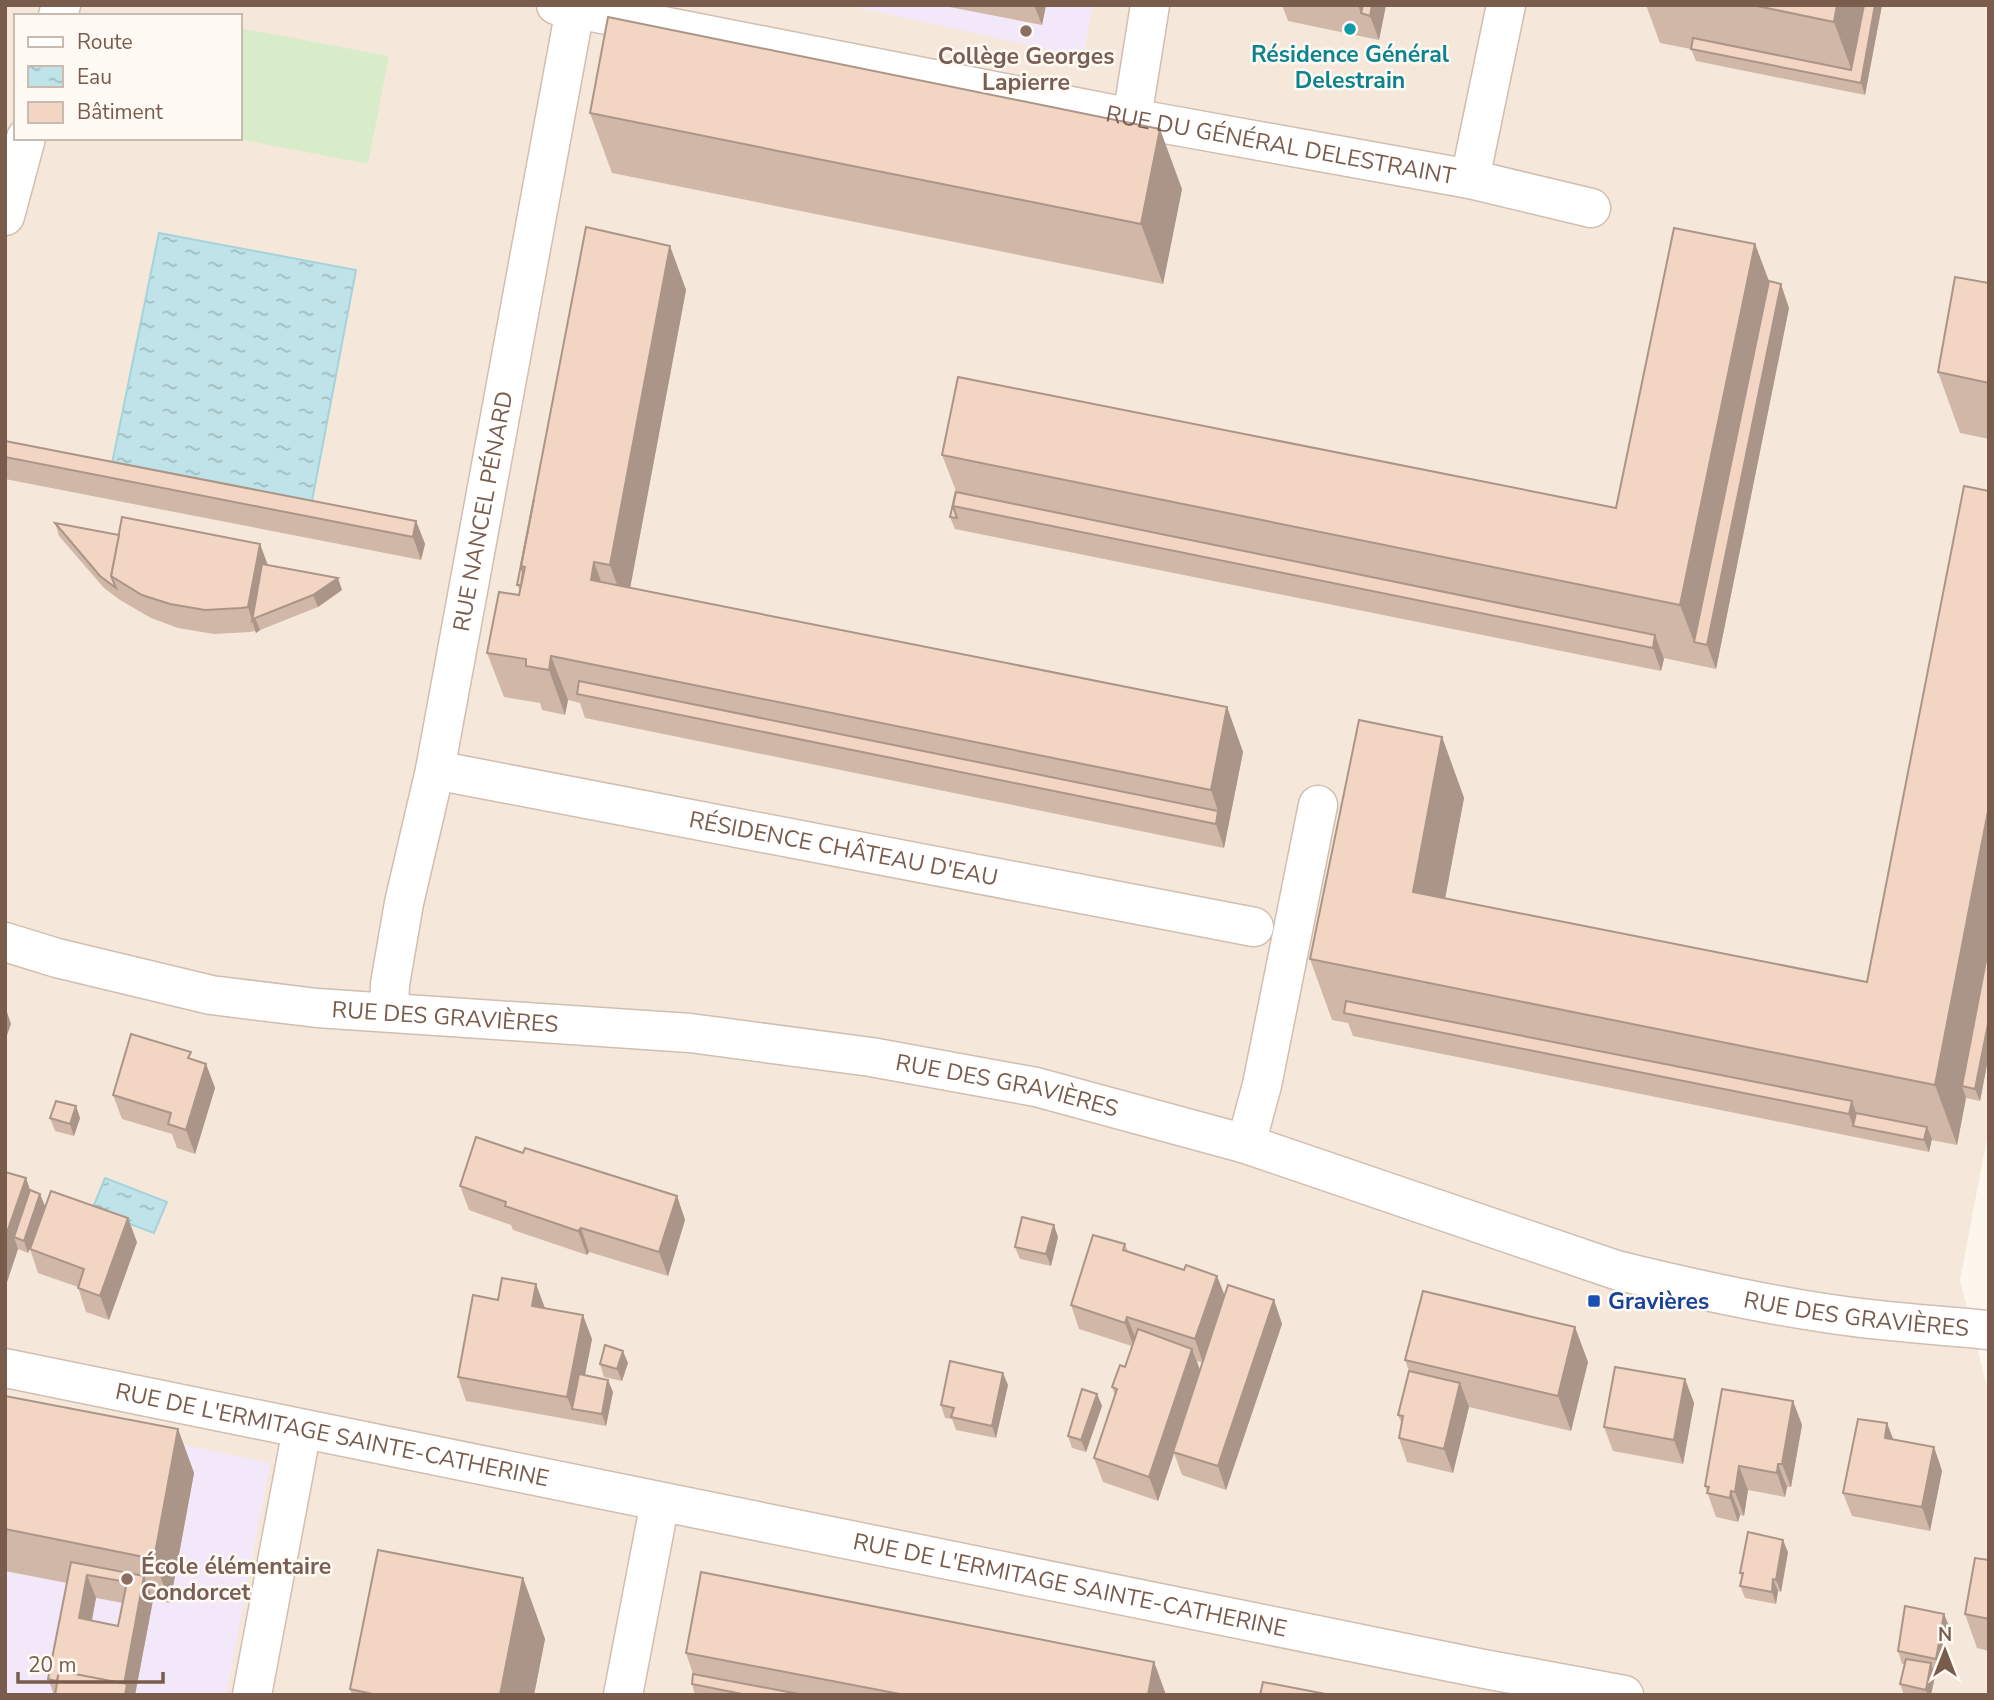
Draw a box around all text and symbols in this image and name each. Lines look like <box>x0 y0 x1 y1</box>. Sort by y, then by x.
legend <box>14 14 242 140</box>
marker: Résidence Général Delestrain <box>1342 21 1358 37</box>
marker: Collège Georges Lapierre <box>1018 23 1034 39</box>
text: Route <box>77 28 133 56</box>
place label: Résidence Général Delestrain <box>1251 39 1450 96</box>
place label: Collège Georges Lapierre <box>938 41 1114 98</box>
text: Eau <box>77 63 112 91</box>
text: Bâtiment <box>77 98 164 126</box>
street label: RUE DU GÉNÉRAL DELESTRAINT <box>1103 98 1458 192</box>
street label: RUE NANCEL PÉNARD <box>446 388 520 634</box>
street label: RÉSIDENCE CHÂTEAU D'EAU <box>686 804 1001 894</box>
street label: RUE DES GRAVIÈRES <box>331 994 559 1040</box>
street label: RUE DES GRAVIÈRES <box>893 1047 1122 1125</box>
street label: RUE DES GRAVIÈRES <box>1741 1284 1970 1344</box>
place label: Gravières <box>1608 1286 1709 1317</box>
marker: Gravières <box>1586 1293 1602 1309</box>
street label: RUE DE L'ERMITAGE SAINTE-CATHERINE <box>113 1376 552 1494</box>
street label: RUE DE L'ERMITAGE SAINTE-CATHERINE <box>850 1526 1290 1645</box>
place label: École élémentaire Condorcet <box>141 1551 331 1608</box>
marker: École élémentaire Condorcet <box>119 1571 135 1587</box>
north arrow <box>1910 1616 1980 1686</box>
text: N <box>1938 1622 1952 1648</box>
scale bar <box>18 1640 163 1684</box>
text: 20 m <box>28 1651 77 1679</box>

